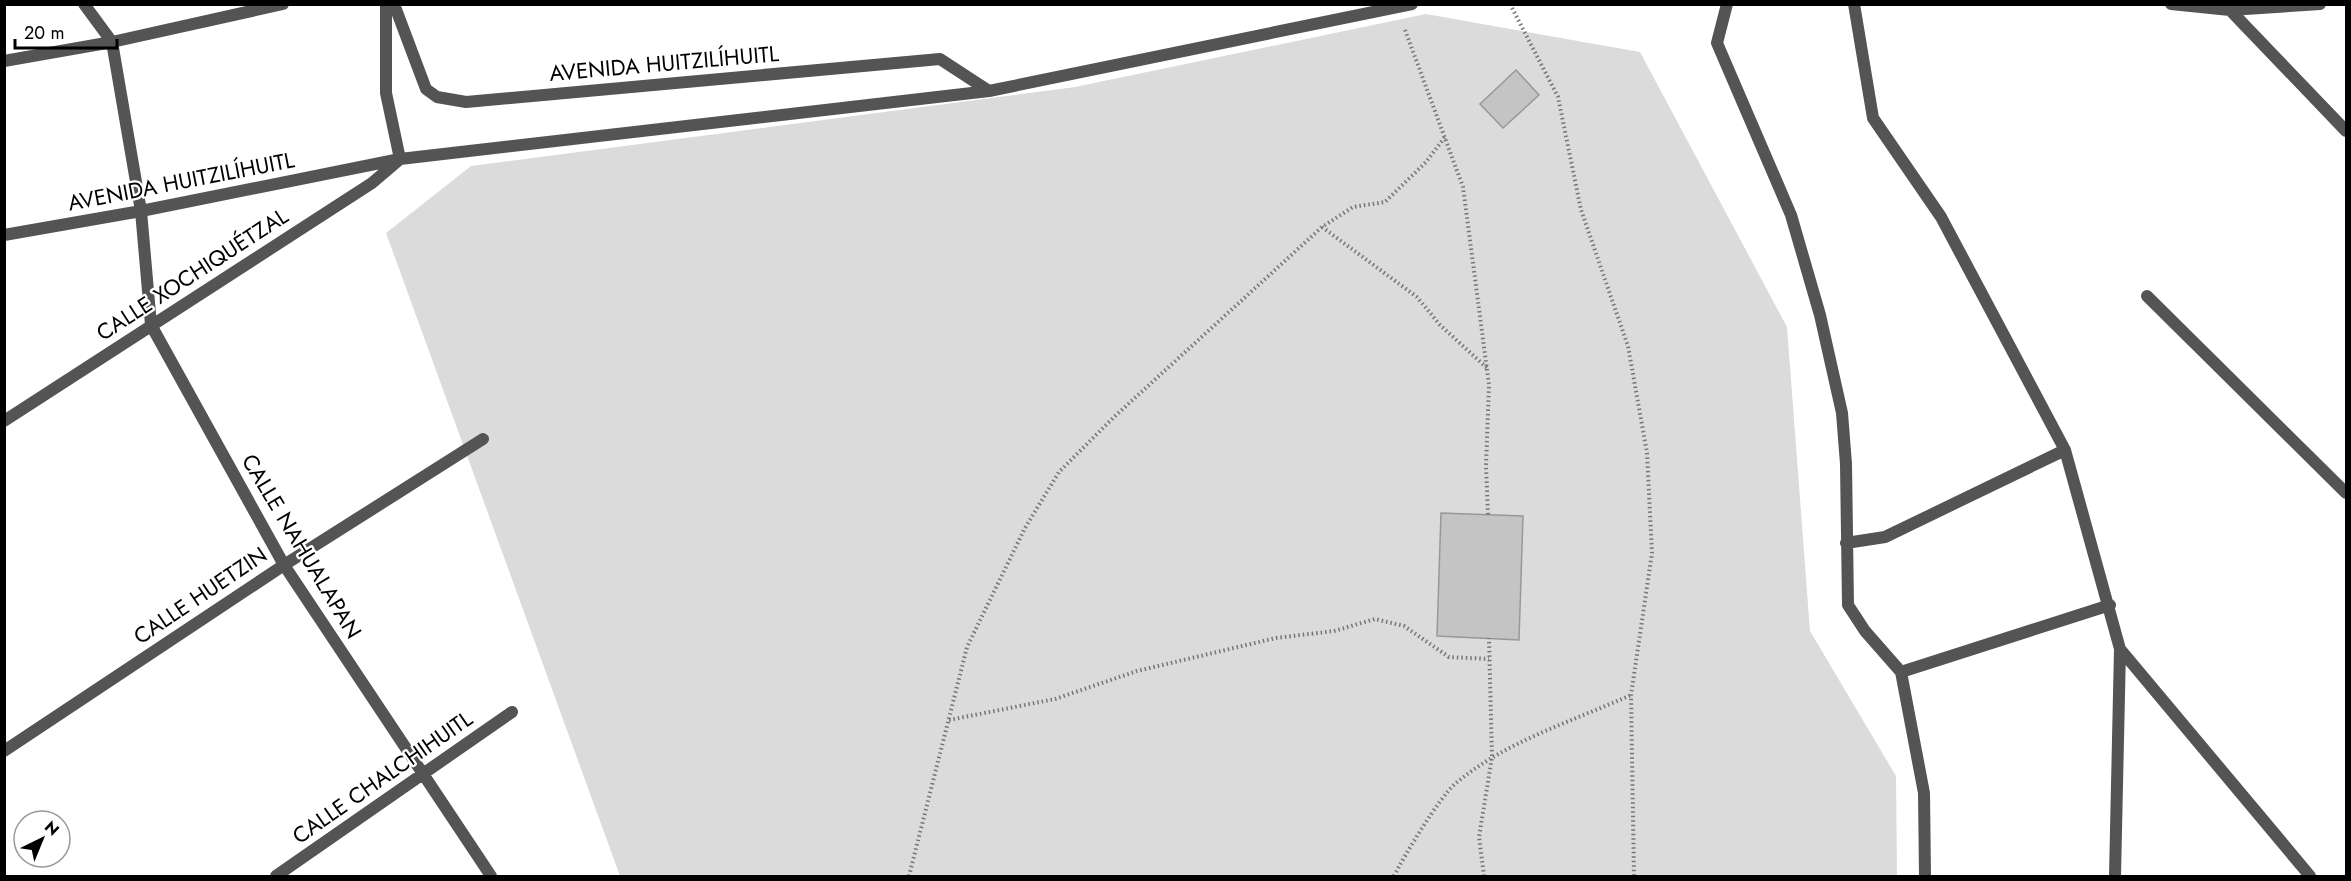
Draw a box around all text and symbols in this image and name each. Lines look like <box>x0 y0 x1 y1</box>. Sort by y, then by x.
scale bar <box>15 12 117 50</box>
text: 20 m <box>24 20 64 46</box>
street label: AVENIDA HUITZILÍHUITL <box>548 37 780 89</box>
street label: AVENIDA HUITZILÍHUITL <box>65 143 297 219</box>
street label: CALLE XOCHIQUÉTZAL <box>90 200 294 348</box>
street label: CALLE NAHUALAPAN <box>234 448 370 644</box>
street label: CALLE HUETZIN <box>127 538 273 652</box>
street label: CALLE CHALCHIHUITL <box>285 703 479 851</box>
north arrow <box>12 809 72 869</box>
text: N <box>39 816 64 841</box>

